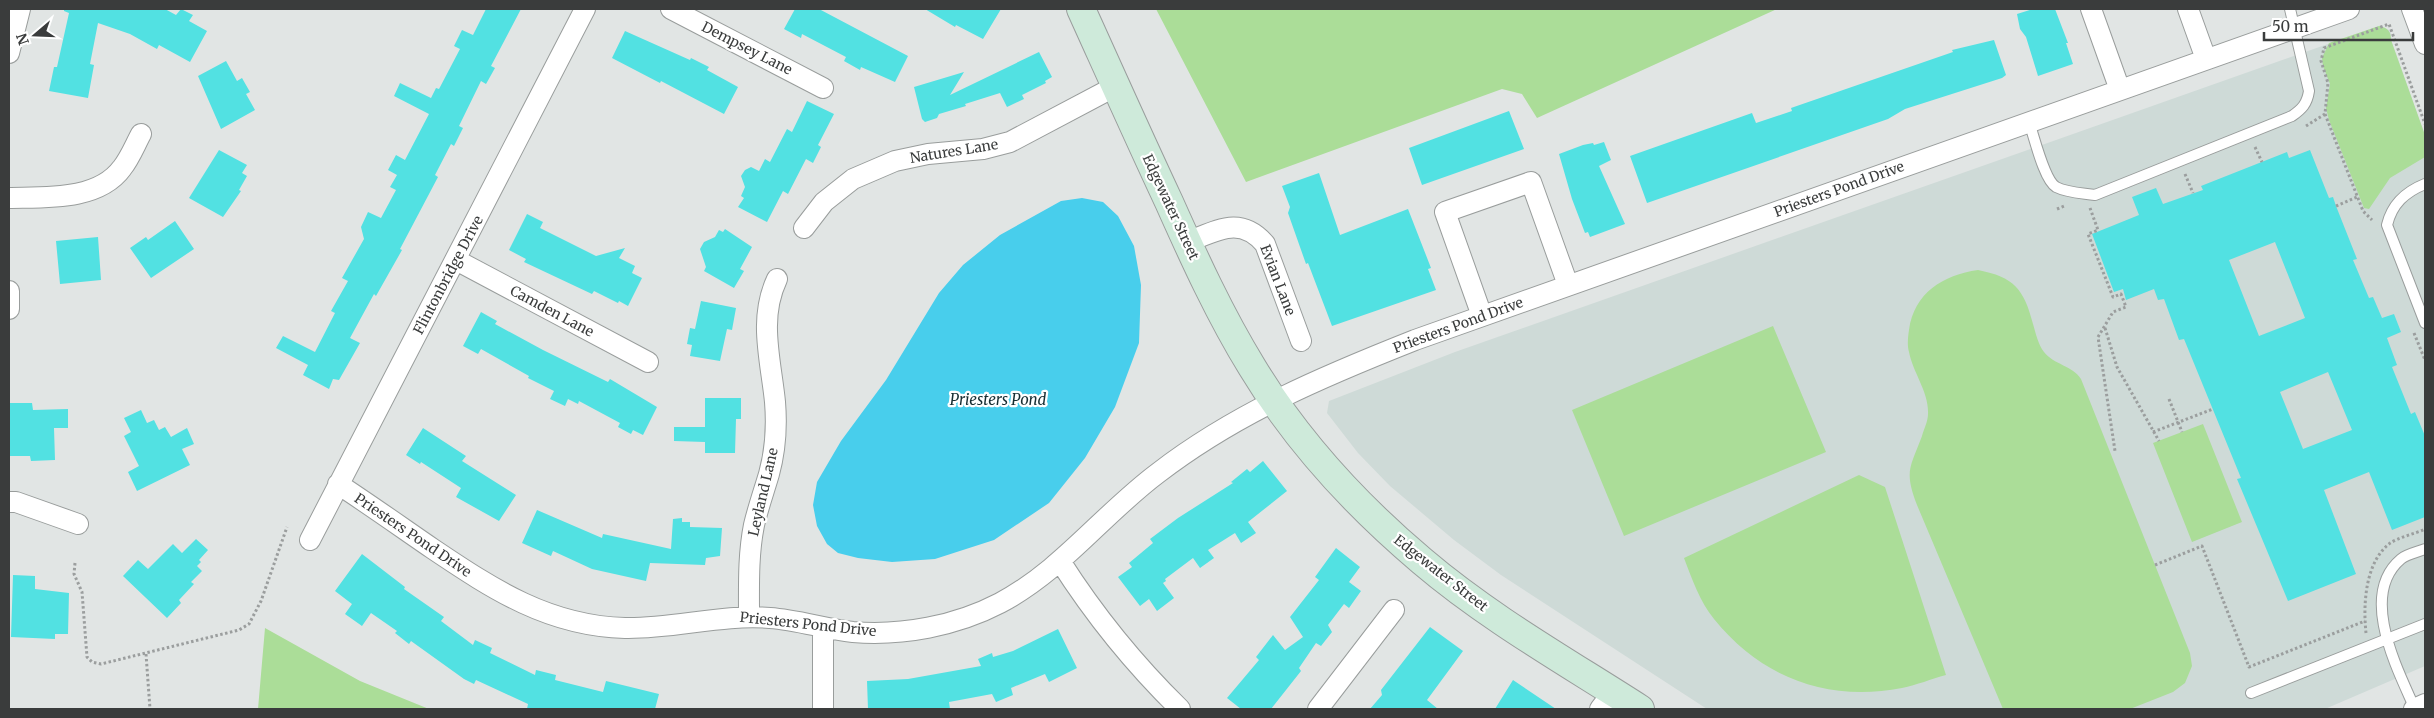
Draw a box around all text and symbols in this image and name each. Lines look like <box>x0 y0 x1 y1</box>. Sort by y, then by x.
north arrow <box>10 10 60 60</box>
scale bar <box>2264 10 2413 42</box>
street label: Dempsey Lane <box>699 17 795 79</box>
text: 50 m <box>2272 17 2309 36</box>
text: N <box>12 31 33 47</box>
street label: Natures Lane <box>909 135 999 167</box>
street label: Edgewater Street <box>1139 151 1204 263</box>
street label: Priesters Pond Drive <box>1771 157 1907 221</box>
street label: Flintonbridge Drive <box>409 213 487 337</box>
street label: Evian Lane <box>1256 242 1300 318</box>
street label: Camden Lane <box>507 281 597 341</box>
street label: Priesters Pond Drive <box>1390 293 1526 357</box>
water label: Priesters Pond <box>950 390 1046 409</box>
street label: Leyland Lane <box>744 446 782 538</box>
street label: Priesters Pond Drive <box>351 489 475 581</box>
street label: Edgewater Street <box>1390 531 1492 616</box>
street label: Priesters Pond Drive <box>739 608 877 640</box>

